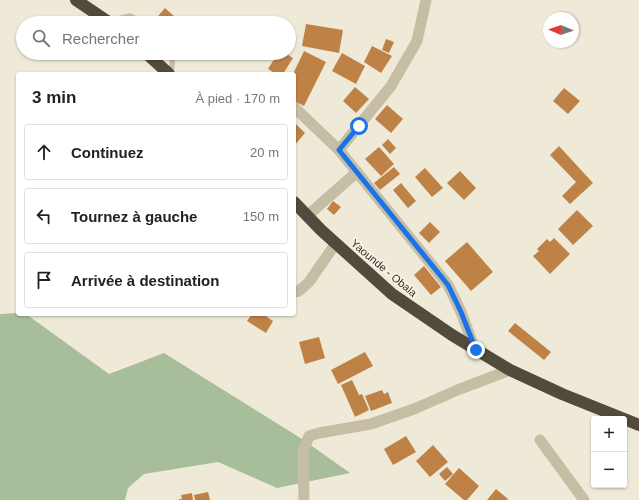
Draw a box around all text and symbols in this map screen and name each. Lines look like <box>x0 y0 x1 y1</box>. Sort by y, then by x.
north arrow <box>543 12 579 48</box>
search box <box>16 16 296 60</box>
icon: search <box>30 27 52 49</box>
text: Rechercher <box>62 30 140 47</box>
text: 3 min <box>32 88 76 107</box>
text: À pied · 170 m <box>195 91 280 106</box>
route start <box>350 117 368 135</box>
icon: ahead <box>33 141 55 163</box>
text: Continuez <box>71 144 144 161</box>
text: 20 m <box>250 145 279 160</box>
icon: left <box>33 205 55 227</box>
text: Tournez à gauche <box>71 208 197 225</box>
text: 150 m <box>243 209 279 224</box>
street label: Yaounde - Obala <box>349 237 420 300</box>
icon: arrive <box>33 269 55 291</box>
text: Arrivée à destination <box>71 272 219 289</box>
route end <box>467 341 485 359</box>
map controls <box>591 416 627 488</box>
button: + <box>591 416 627 452</box>
button: − <box>591 452 627 488</box>

